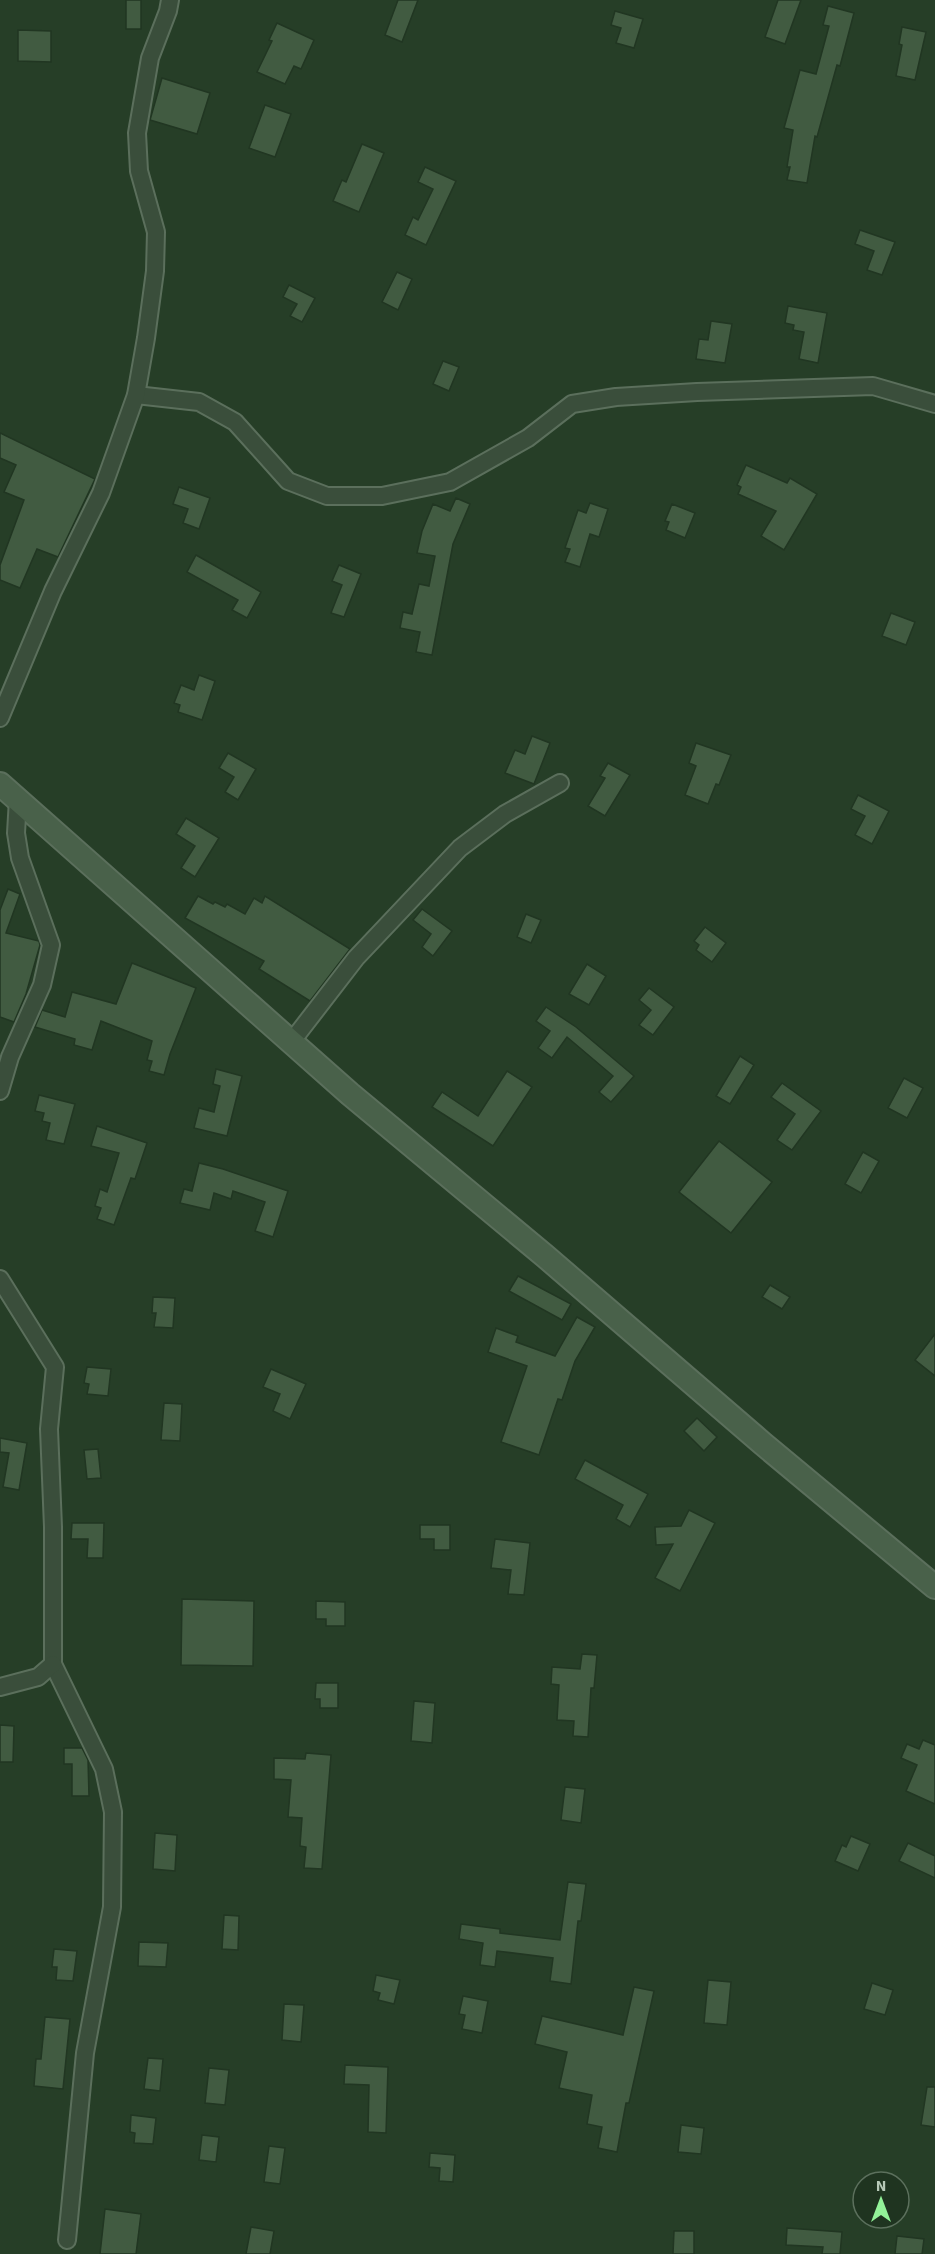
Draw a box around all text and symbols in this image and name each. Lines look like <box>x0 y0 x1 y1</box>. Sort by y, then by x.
north arrow <box>851 2170 911 2230</box>
text: N <box>876 2175 886 2197</box>

